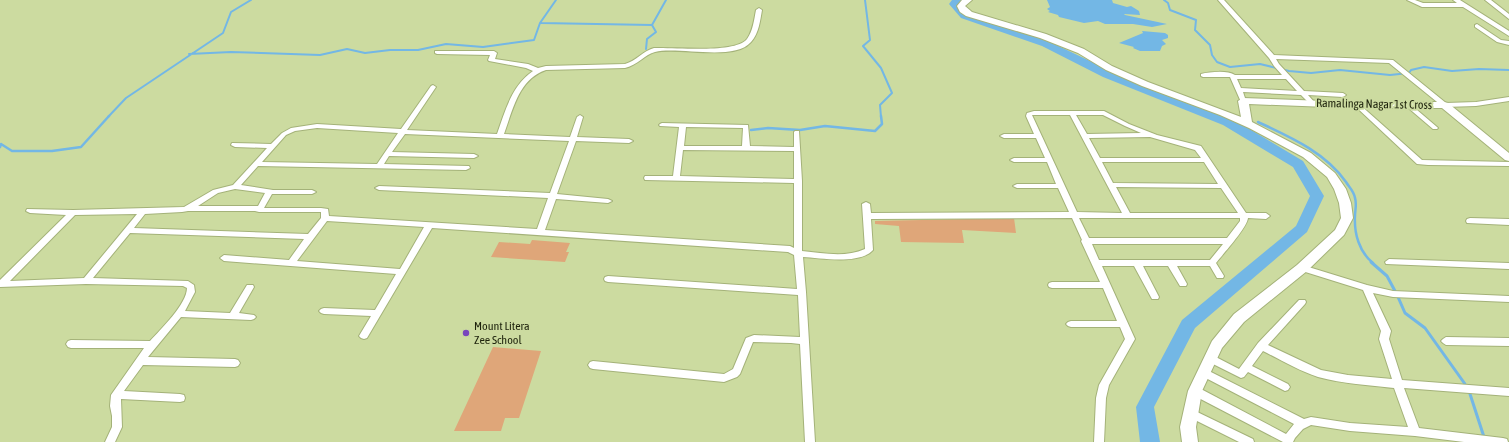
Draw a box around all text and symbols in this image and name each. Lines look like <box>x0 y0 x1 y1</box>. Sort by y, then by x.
street label: Ramalinga Nagar 1st Cross <box>1316 96 1432 112</box>
place label: Mount Litera Zee School <box>474 319 529 347</box>
marker: Mount Litera Zee School <box>461 328 471 338</box>

